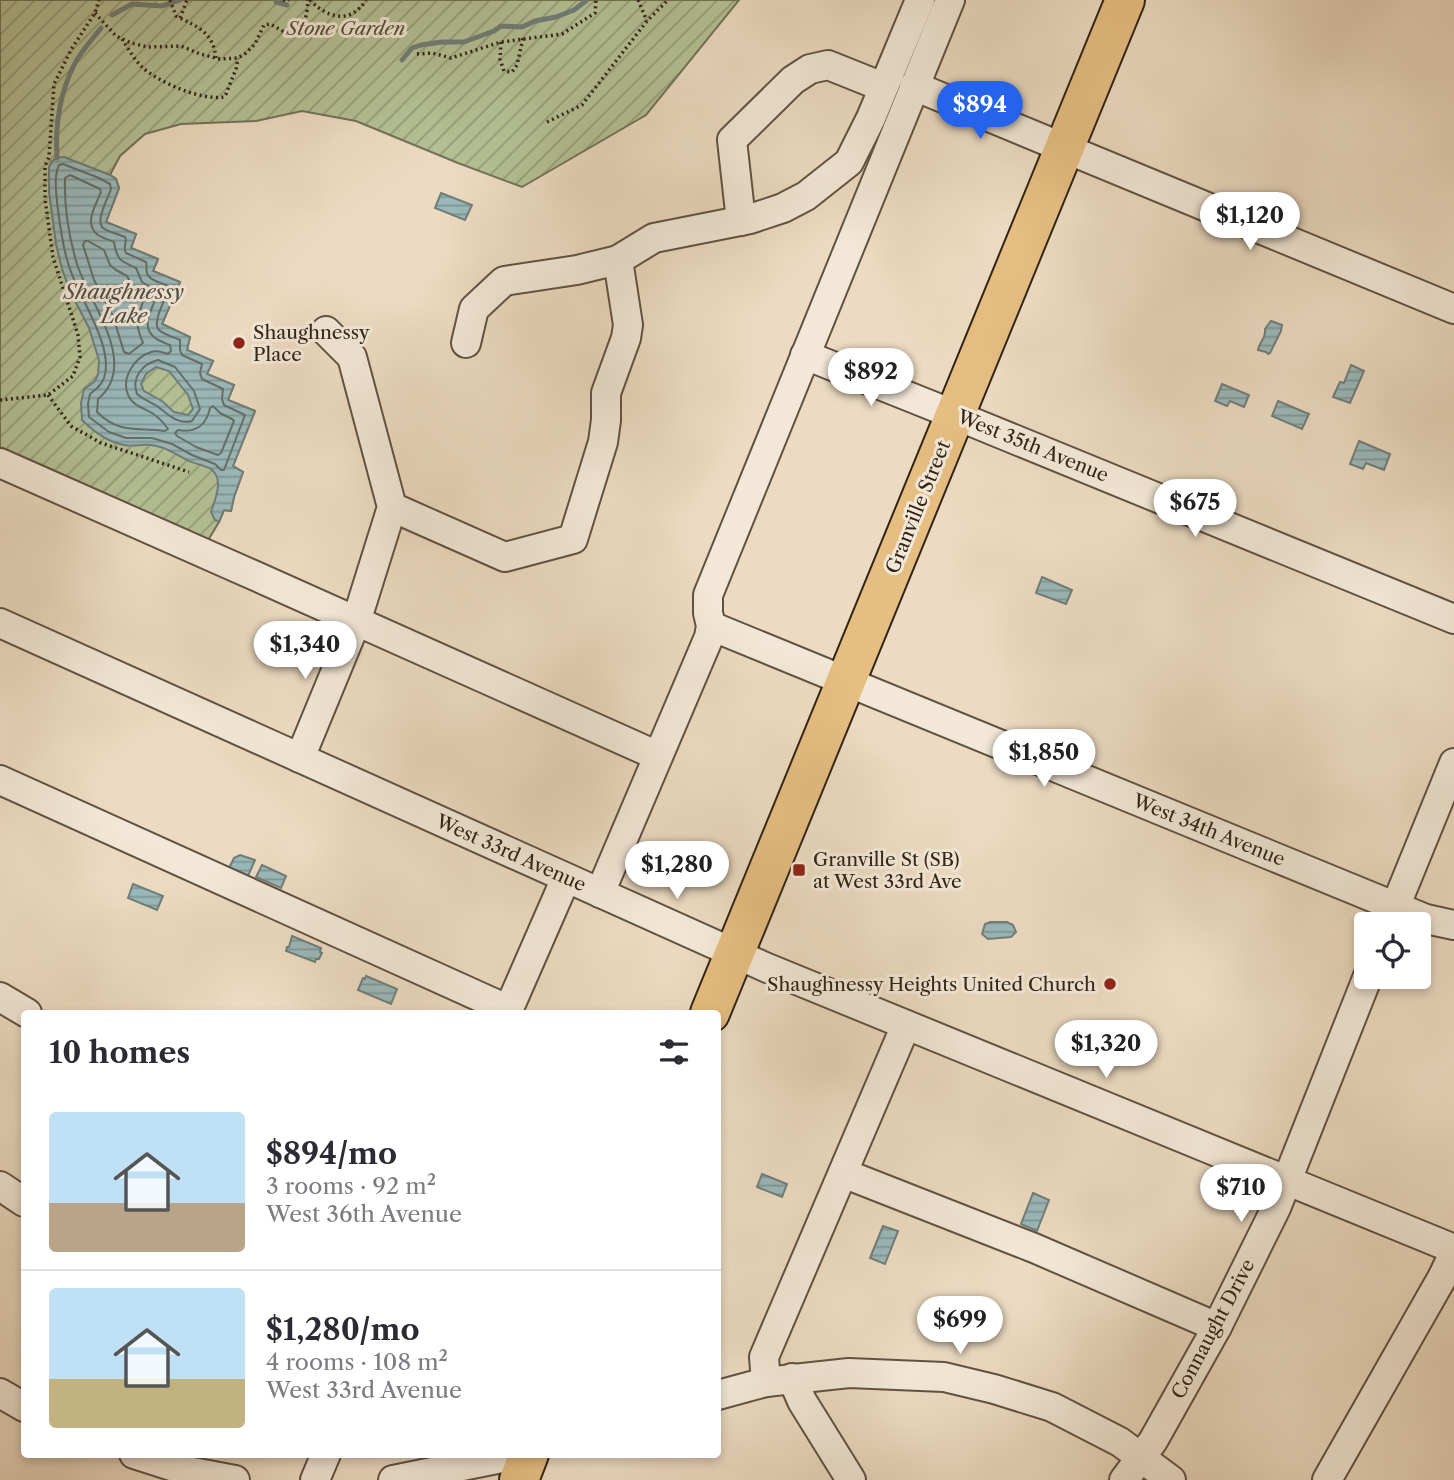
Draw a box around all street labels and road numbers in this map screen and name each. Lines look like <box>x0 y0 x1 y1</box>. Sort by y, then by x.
street label: West 35th Avenue <box>953 405 1112 487</box>
street label: Granville Street <box>881 437 955 577</box>
street label: West 34th Avenue <box>1129 789 1288 871</box>
street label: West 33rd Avenue <box>431 809 590 896</box>
street label: Connaught Drive <box>1166 1255 1260 1403</box>

